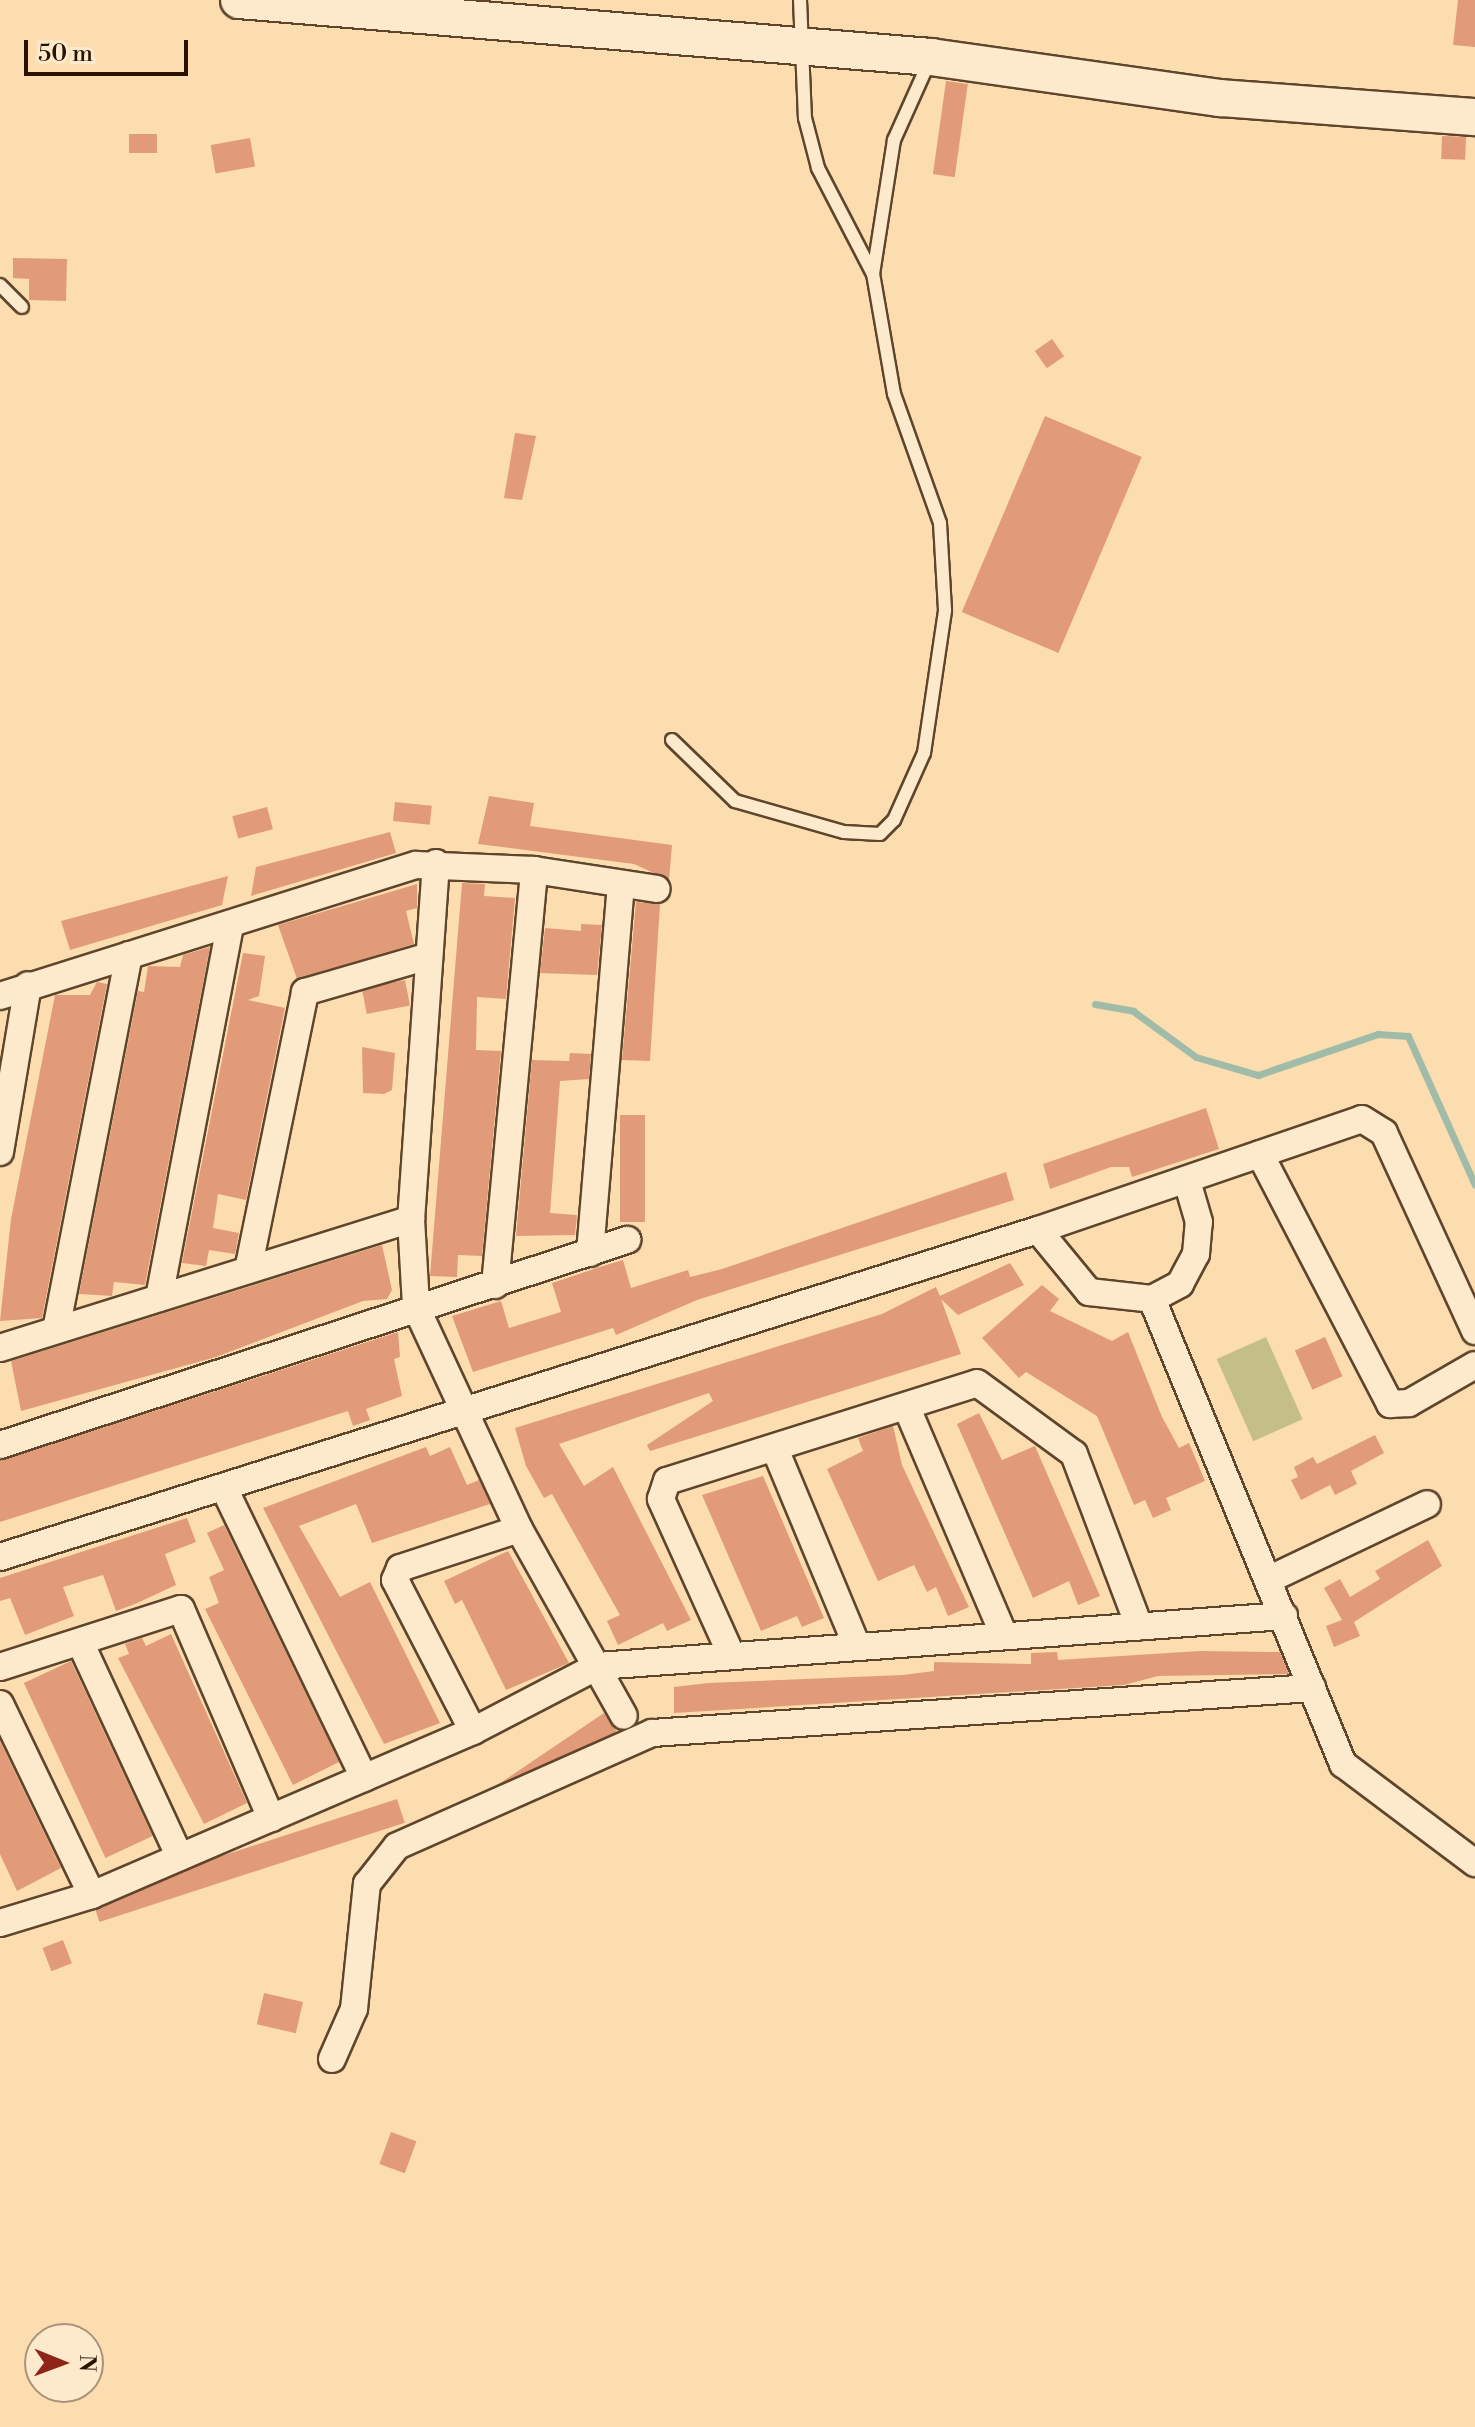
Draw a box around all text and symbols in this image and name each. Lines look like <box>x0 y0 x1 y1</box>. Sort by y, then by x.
scale bar <box>28 24 192 74</box>
text: 50 m <box>38 39 93 69</box>
north arrow <box>24 2323 104 2403</box>
text: N <box>73 2354 100 2372</box>

